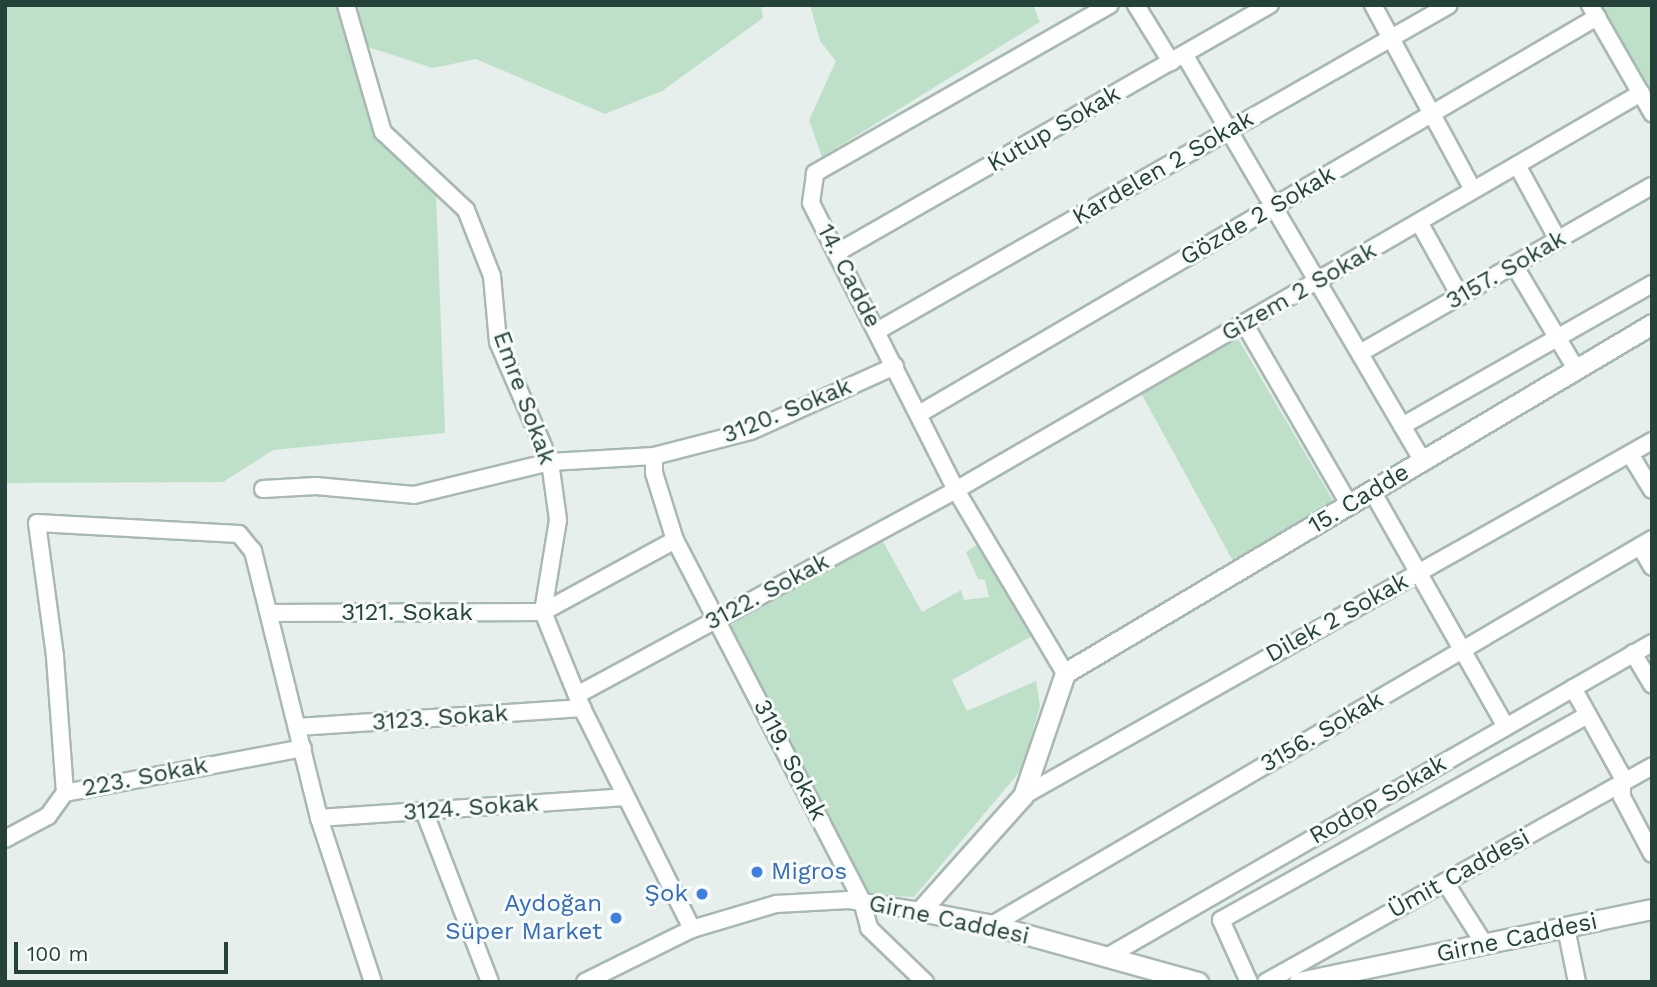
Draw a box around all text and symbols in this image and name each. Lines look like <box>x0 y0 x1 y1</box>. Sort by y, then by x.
street label: Kutup Sokak <box>983 79 1125 179</box>
street label: Kardelen 2 Sokak <box>1067 105 1259 231</box>
street label: Gözde 2 Sokak <box>1176 160 1340 272</box>
street label: 14. Cadde <box>811 219 887 333</box>
street label: 3157. Sokak <box>1441 224 1571 316</box>
street label: Gizem 2 Sokak <box>1217 236 1381 348</box>
street label: Emre Sokak <box>487 327 561 469</box>
street label: 3120. Sokak <box>718 372 856 450</box>
street label: 15. Cadde <box>1304 458 1414 540</box>
street label: 3122. Sokak <box>700 547 834 637</box>
street label: Dilek 2 Sokak <box>1260 567 1414 669</box>
street label: 3121. Sokak <box>341 599 473 627</box>
street label: 3156. Sokak <box>1256 685 1388 779</box>
street label: 3119. Sokak <box>747 695 833 825</box>
street label: 3123. Sokak <box>371 699 509 737</box>
street label: Rodop Sokak <box>1305 749 1451 851</box>
street label: 223. Sokak <box>80 751 210 803</box>
street label: 3124. Sokak <box>402 789 540 827</box>
street label: Ümit Caddesi <box>1383 823 1535 925</box>
place label: Migros <box>771 858 847 886</box>
marker: Migros <box>749 864 765 880</box>
place label: Şok <box>645 880 688 908</box>
marker: Şok <box>694 886 710 902</box>
street label: Girne Caddesi <box>866 889 1032 951</box>
place label: Aydoğan Süper Market <box>445 890 602 946</box>
street label: Girne Caddesi <box>1434 907 1600 969</box>
marker: Aydoğan Süper Market <box>608 910 624 926</box>
scale bar <box>18 928 231 972</box>
text: 100 m <box>27 941 89 966</box>

